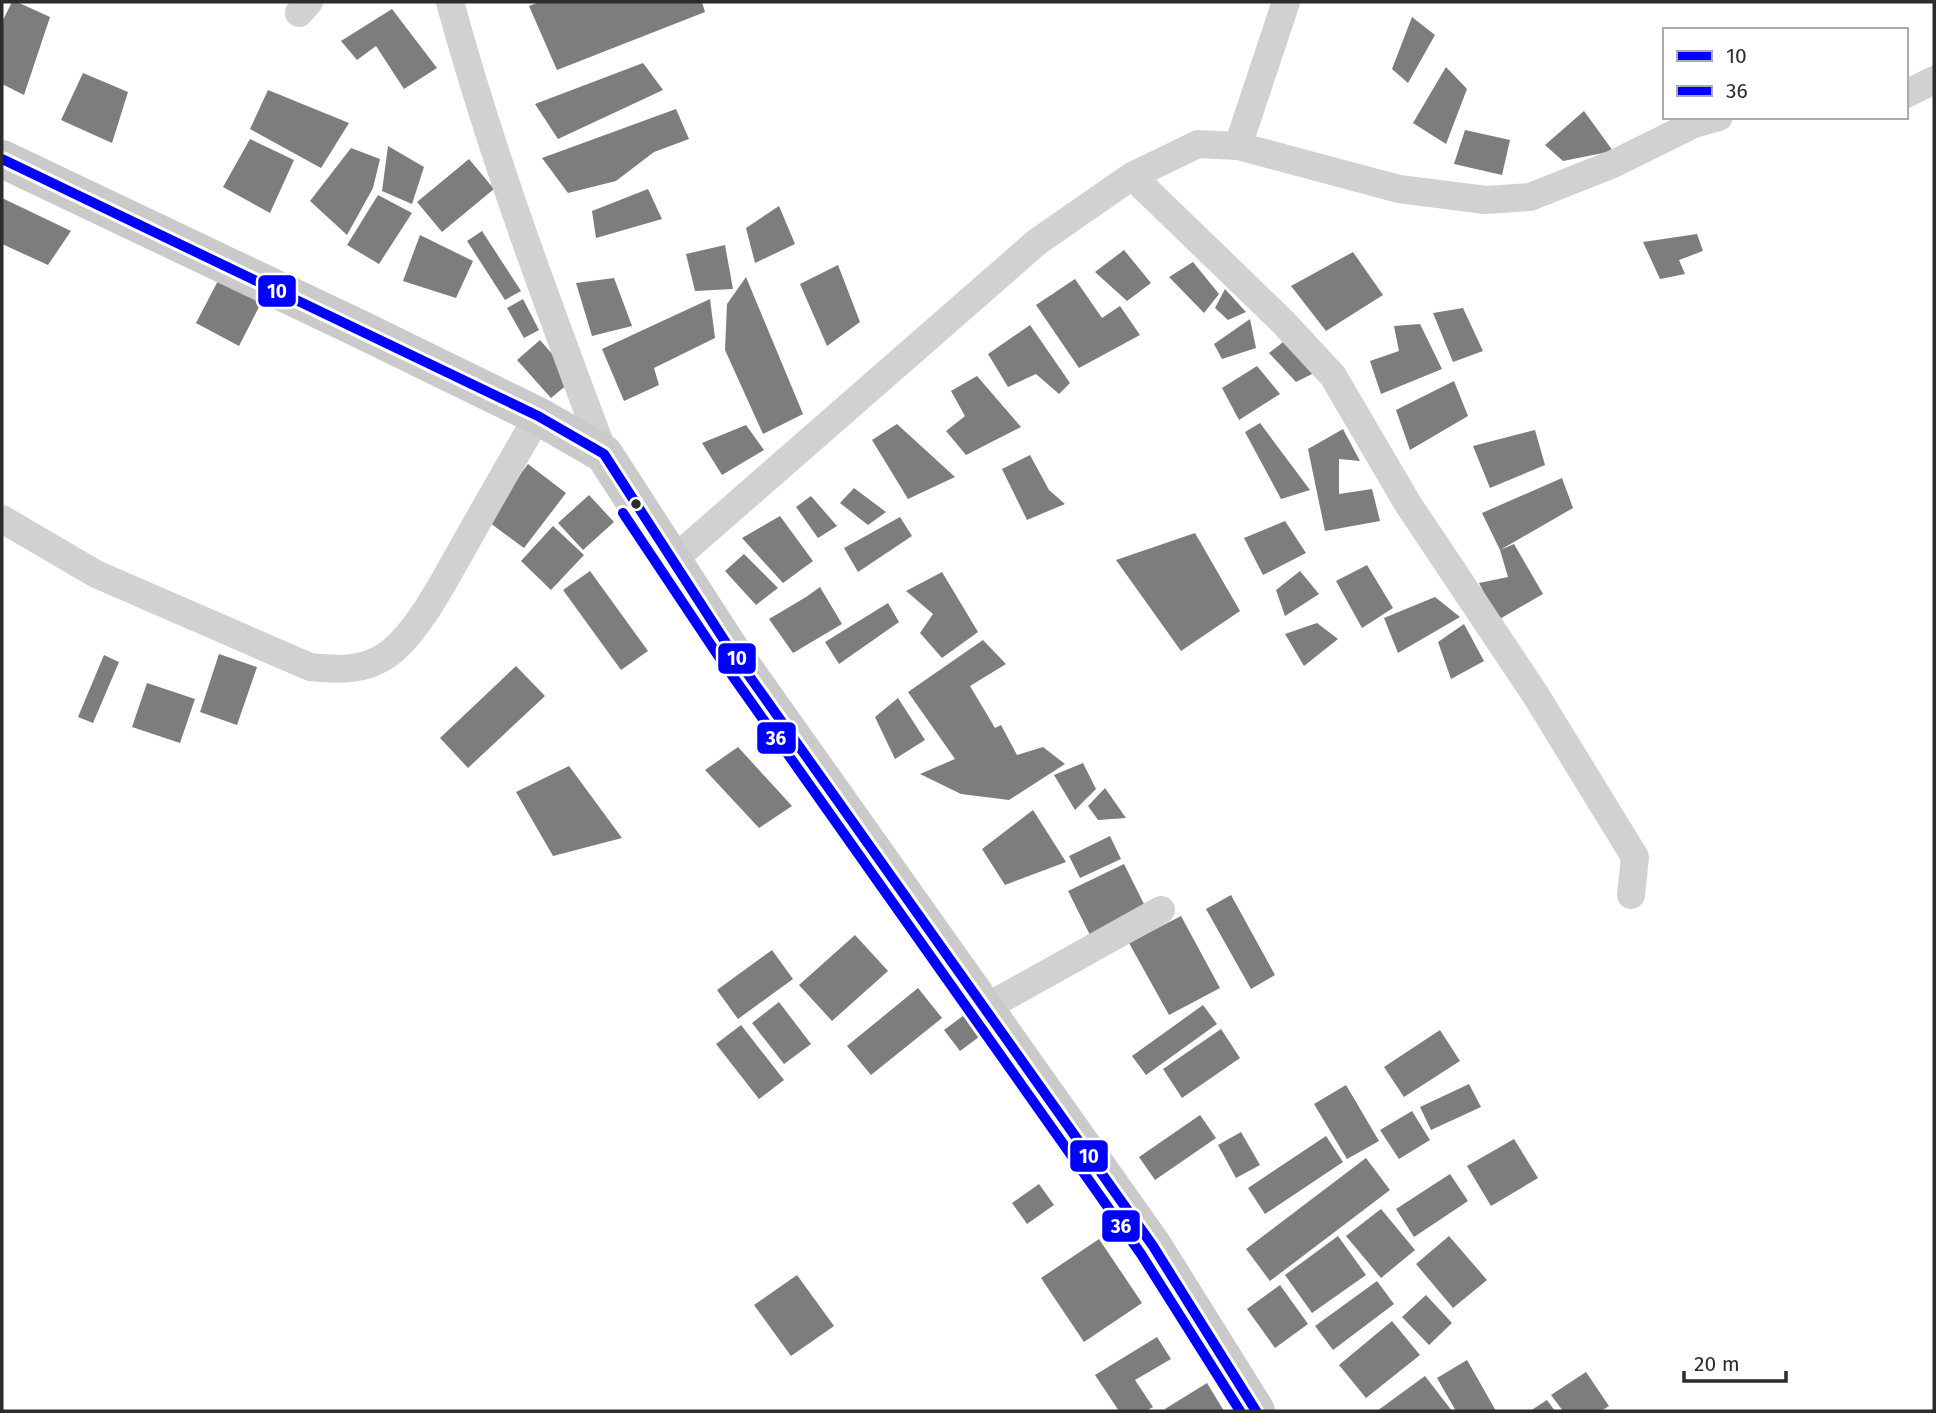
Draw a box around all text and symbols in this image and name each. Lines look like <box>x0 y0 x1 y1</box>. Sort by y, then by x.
legend <box>1663 28 1908 119</box>
text: 10 <box>1726 43 1747 69</box>
text: 36 <box>1726 78 1748 104</box>
line badge: 10 <box>257 274 297 308</box>
text: 10 <box>267 280 287 303</box>
unlabelled marker <box>629 497 643 511</box>
line badge: 10 <box>717 642 757 675</box>
text: 10 <box>727 647 747 670</box>
line badge: 36 <box>756 721 797 755</box>
text: 36 <box>765 727 787 750</box>
line badge: 10 <box>1069 1139 1109 1173</box>
text: 10 <box>1079 1145 1099 1168</box>
line badge: 36 <box>1101 1209 1141 1243</box>
text: 36 <box>1110 1215 1132 1238</box>
scale bar <box>1684 1340 1786 1384</box>
text: 20 m <box>1694 1351 1740 1377</box>

